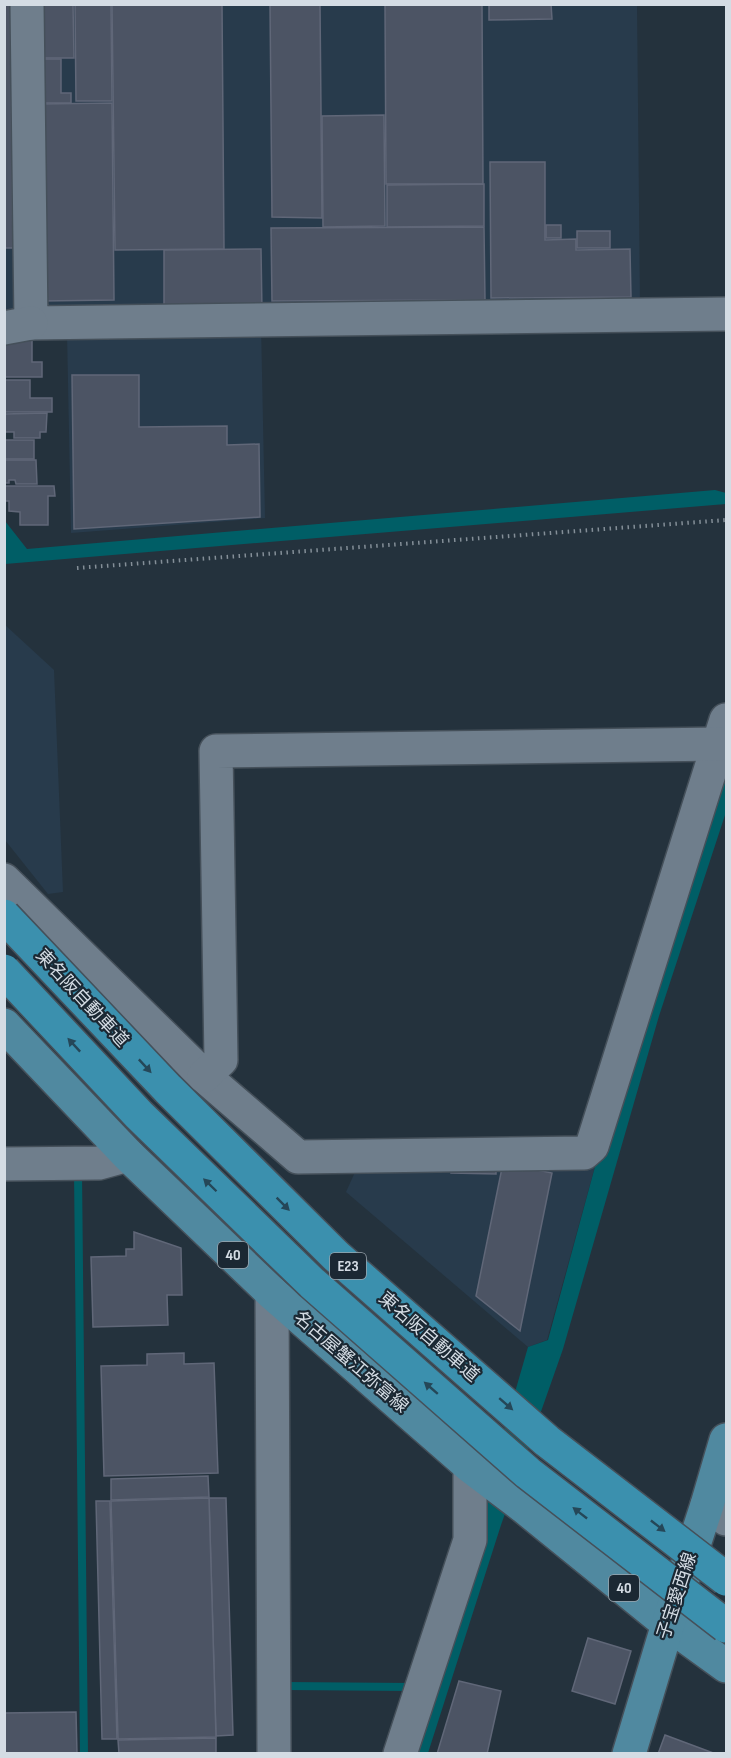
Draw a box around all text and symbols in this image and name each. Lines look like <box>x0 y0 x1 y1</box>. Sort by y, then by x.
street label: 東名阪自動車道 <box>31 945 133 1051</box>
one-way arrow <box>67 1038 81 1053</box>
one-way arrow <box>138 1058 152 1073</box>
one-way arrow <box>204 1178 218 1192</box>
one-way arrow <box>276 1196 290 1210</box>
road number: 40 <box>218 1242 248 1268</box>
road number: E23 <box>330 1253 366 1279</box>
street label: 東名阪自動車道 <box>375 1288 483 1386</box>
street label: 名古屋蟹江弥富線 <box>290 1307 412 1417</box>
one-way arrow <box>424 1382 439 1395</box>
one-way arrow <box>498 1397 513 1410</box>
one-way arrow <box>573 1508 588 1520</box>
one-way arrow <box>650 1520 666 1532</box>
street label: 子宝愛西線 <box>653 1550 701 1642</box>
road number: 40 <box>609 1575 639 1601</box>

